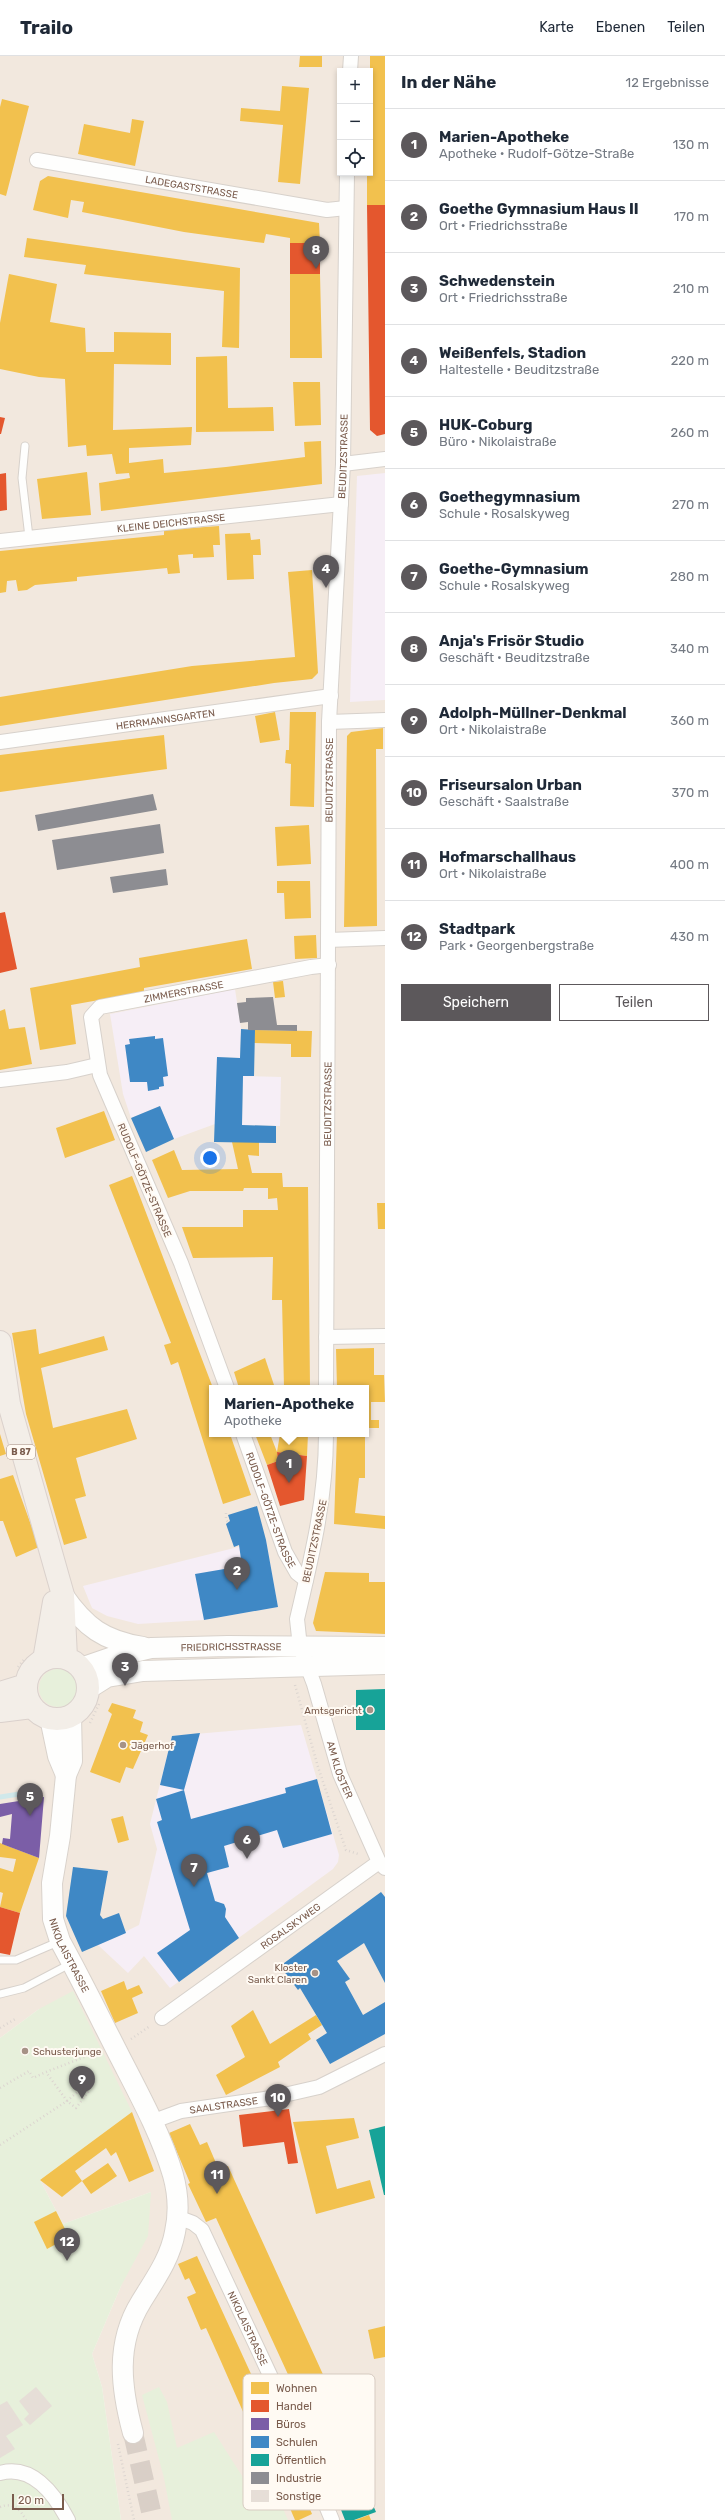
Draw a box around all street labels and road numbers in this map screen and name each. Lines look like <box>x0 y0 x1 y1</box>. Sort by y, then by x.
street label: LADEGASTSTRASSE <box>144 174 239 202</box>
street label: BEUDITZSTRASSE <box>336 414 351 499</box>
street label: KLEINE DEICHSTRASSE <box>116 512 226 535</box>
street label: HERRMANNSGARTEN <box>115 707 216 733</box>
street label: BEUDITZSTRASSE <box>324 738 336 822</box>
street label: ZIMMERSTRASSE <box>143 979 225 1006</box>
street label: BEUDITZSTRASSE <box>322 1062 334 1146</box>
street label: RUDOLF-GÖTZE-STRASSE <box>115 1122 174 1239</box>
road number: B 87 <box>7 1445 35 1459</box>
street label: RUDOLF-GÖTZE-STRASSE <box>243 1451 298 1570</box>
street label: BEUDITZSTRASSE <box>300 1499 330 1584</box>
street label: FRIEDRICHSSTRASSE <box>180 1641 282 1654</box>
street label: AM KLOSTER <box>324 1740 355 1801</box>
street label: ROSALSKYWEG <box>258 1901 323 1952</box>
street label: NIKOLAISTRASSE <box>46 1917 91 1995</box>
street label: SAALSTRASSE <box>189 2095 259 2117</box>
street label: NIKOLAISTRASSE <box>225 2290 270 2368</box>

